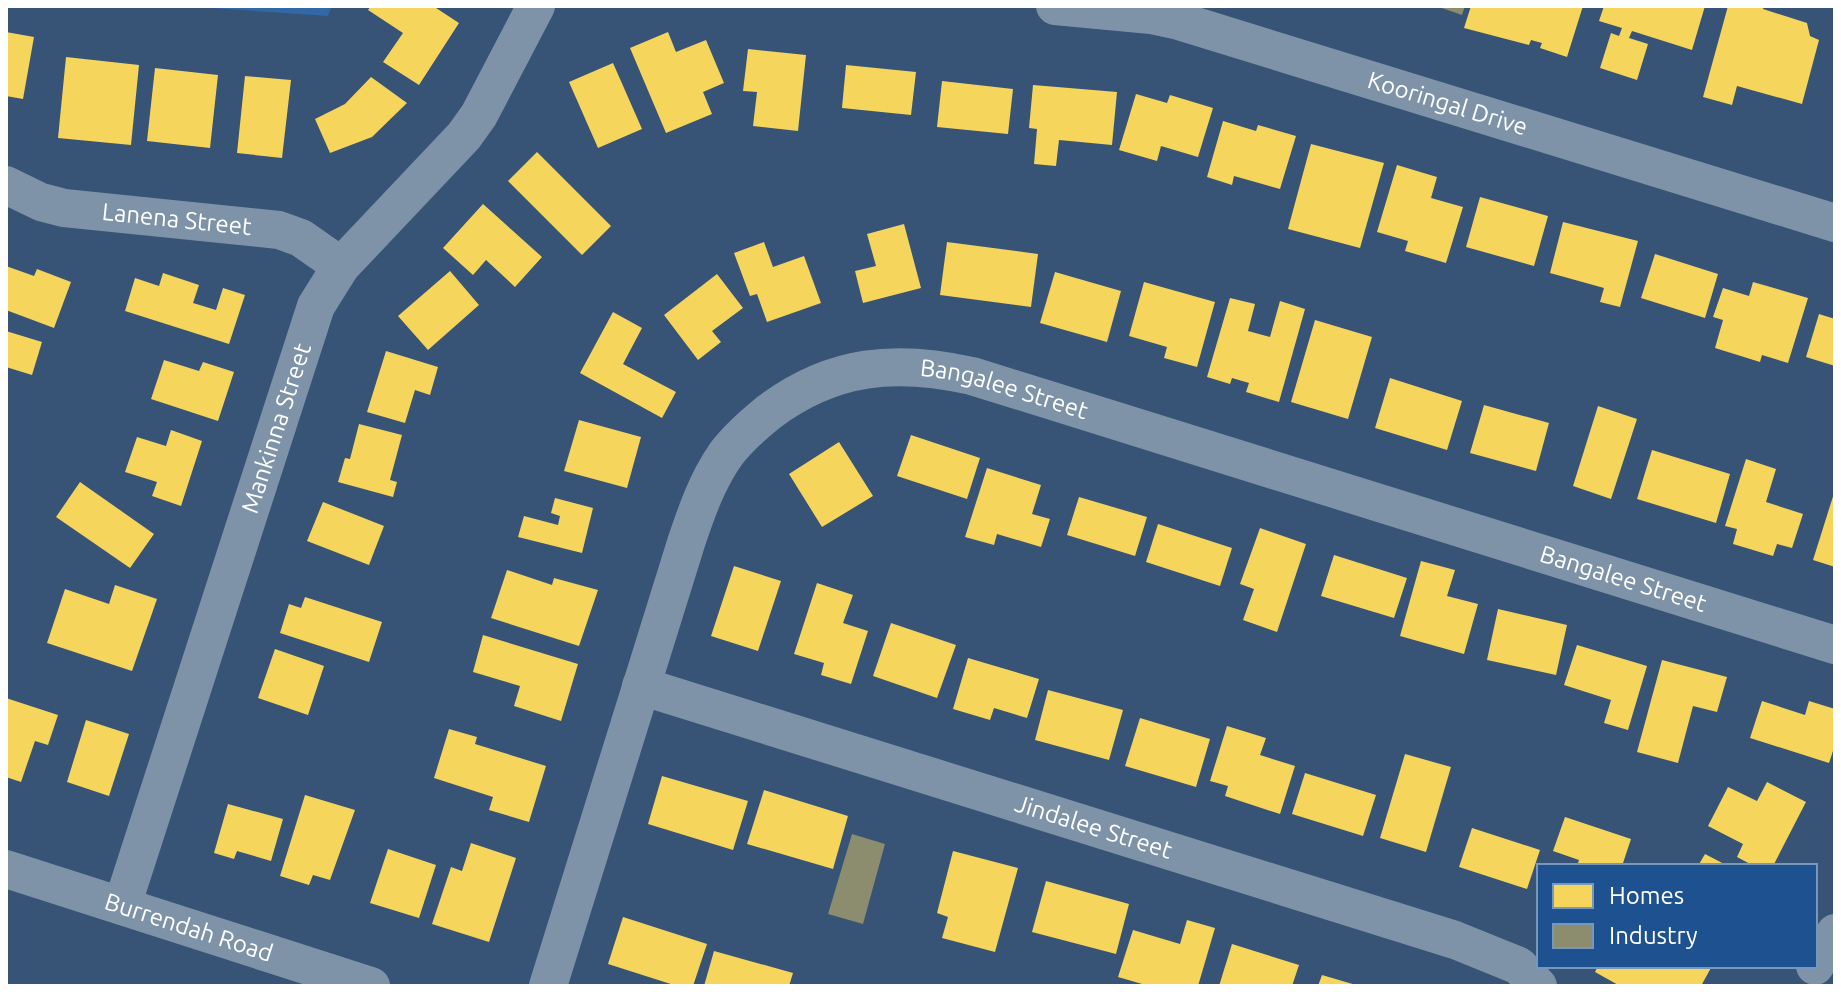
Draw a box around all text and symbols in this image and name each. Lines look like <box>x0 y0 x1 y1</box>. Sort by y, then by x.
street label: Kooringal Drive <box>1364 66 1531 141</box>
street label: Lanena Street <box>101 198 253 240</box>
street label: Mankinna Street <box>236 339 316 517</box>
street label: Bangalee Street <box>919 354 1092 424</box>
street label: Bangalee Street <box>1537 540 1710 617</box>
street label: Jindalee Street <box>1012 790 1176 864</box>
legend <box>1537 864 1817 968</box>
text: Homes <box>1609 882 1684 909</box>
street label: Burrendah Road <box>102 888 276 967</box>
text: Industry <box>1609 922 1698 949</box>

